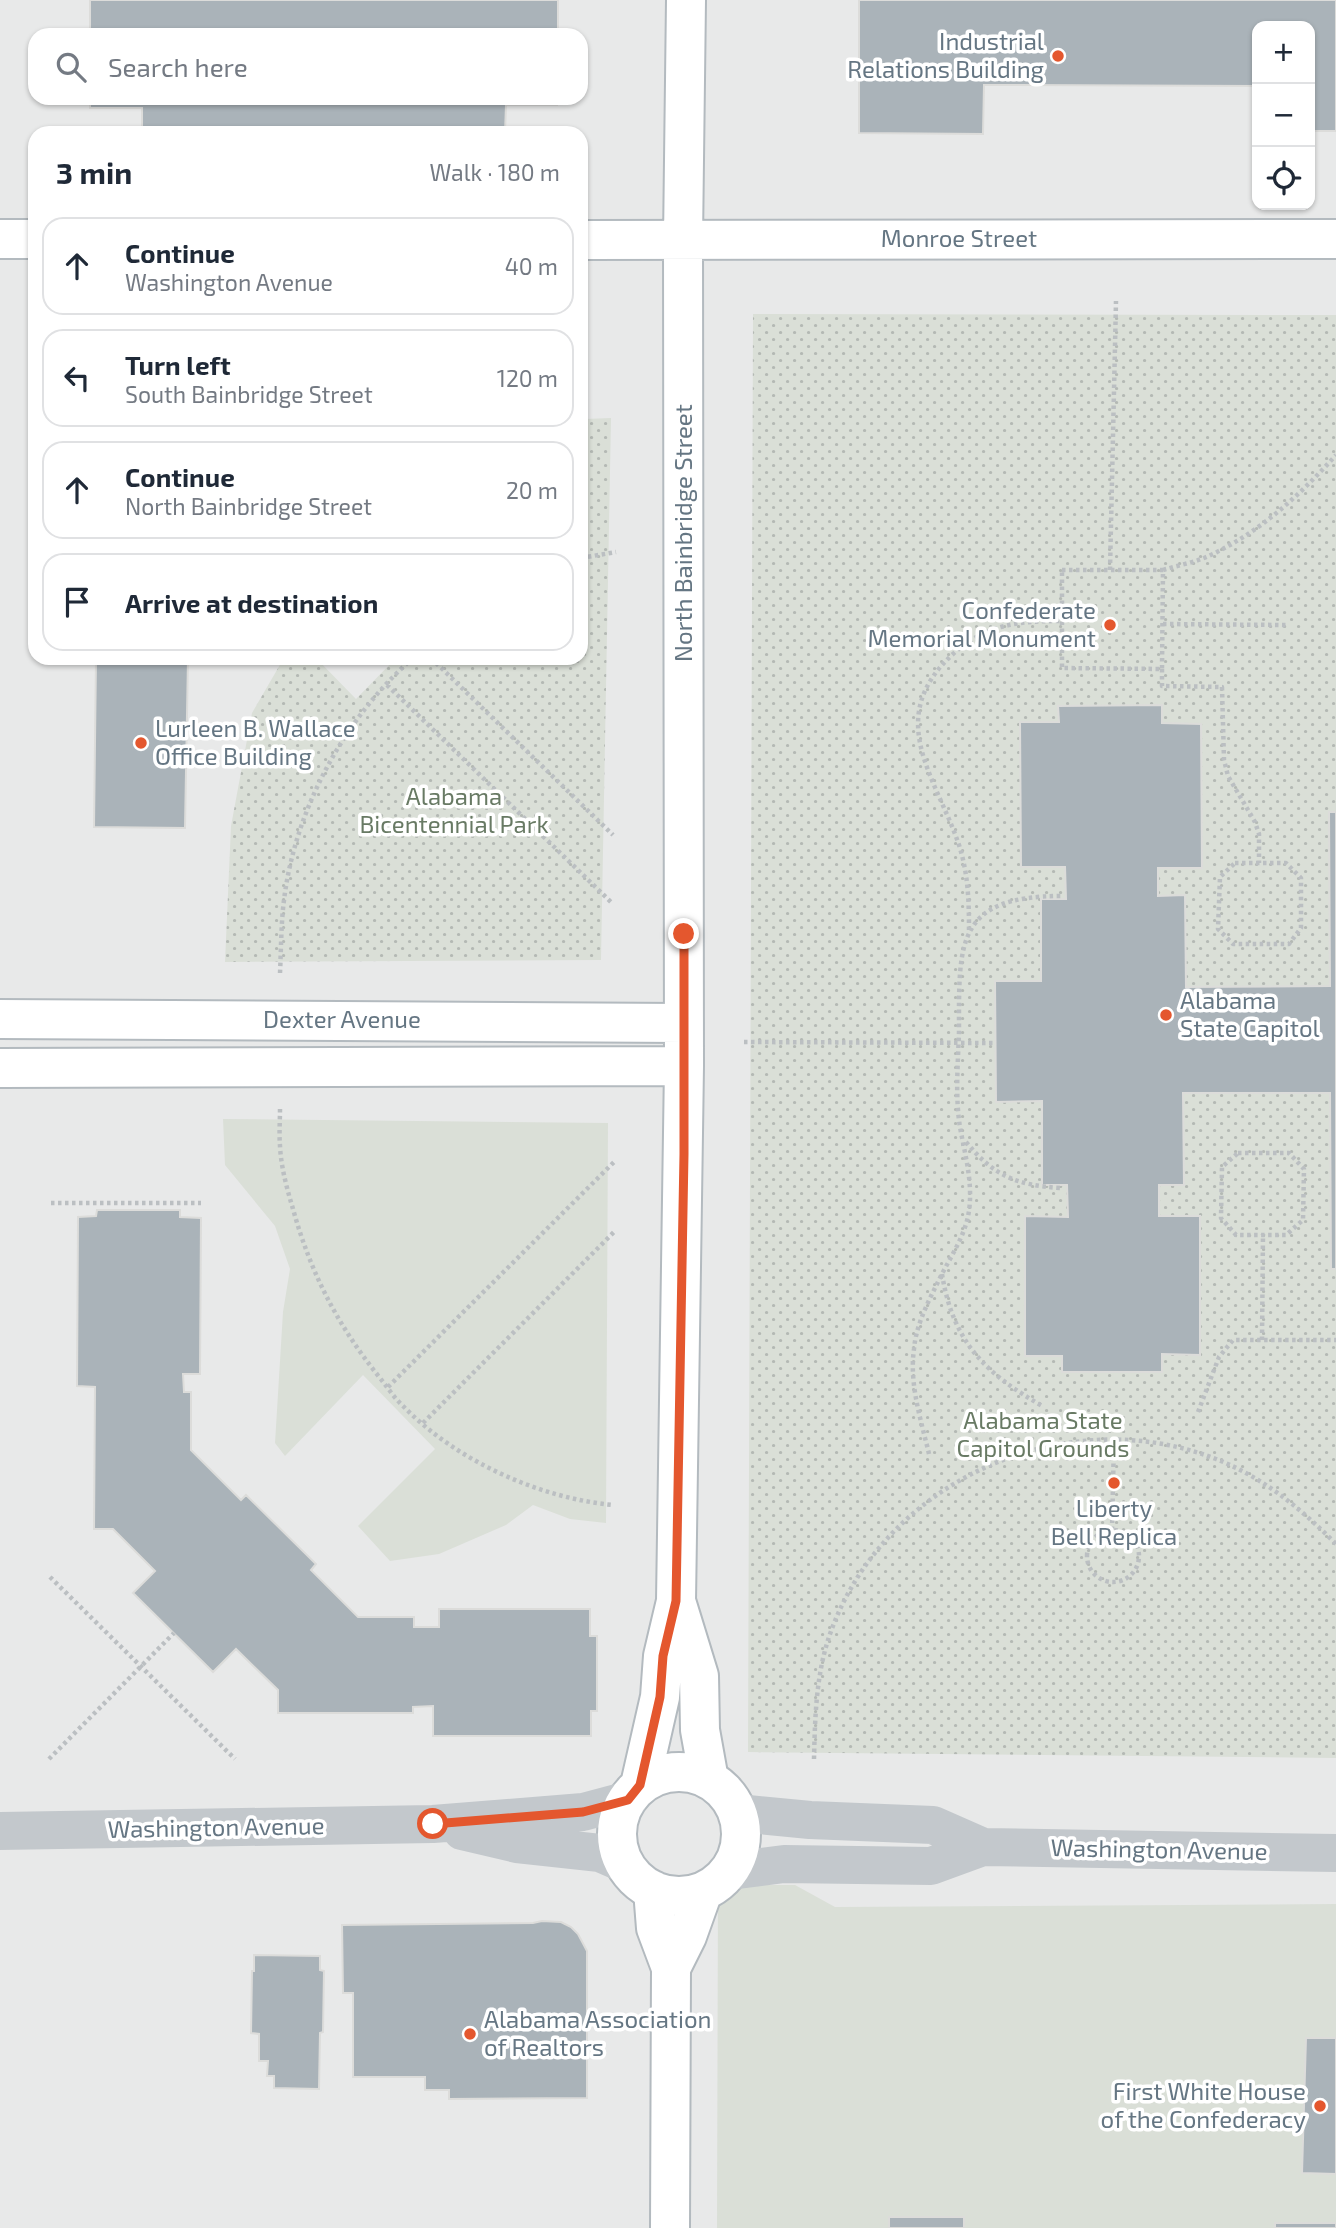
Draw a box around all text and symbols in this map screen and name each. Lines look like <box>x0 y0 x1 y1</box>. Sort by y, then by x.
map controls <box>1252 21 1315 210</box>
button: + <box>1252 21 1315 84</box>
place label: Industrial Relations Building <box>847 26 1044 83</box>
search box <box>28 28 588 105</box>
icon: search <box>52 48 90 86</box>
marker: Industrial Relations Building <box>1050 48 1066 64</box>
text: Search here <box>108 51 248 82</box>
button: − <box>1252 84 1315 147</box>
button: locate <box>1252 147 1315 210</box>
text: 3 min <box>56 154 132 190</box>
text: Walk · 180 m <box>430 158 560 186</box>
street label: Monroe Street <box>881 223 1037 252</box>
text: Continue <box>125 237 235 268</box>
icon: ahead <box>58 247 96 285</box>
text: 40 m <box>505 252 558 280</box>
text: Washington Avenue <box>125 268 333 296</box>
text: Turn left <box>125 349 231 380</box>
icon: left <box>58 359 96 397</box>
text: 120 m <box>497 364 558 392</box>
text: South Bainbridge Street <box>125 380 373 408</box>
street label: North Bainbridge Street <box>668 404 697 662</box>
text: Continue <box>125 461 235 492</box>
icon: ahead <box>58 471 96 509</box>
text: 20 m <box>506 476 558 504</box>
text: North Bainbridge Street <box>125 492 372 520</box>
icon: arrive <box>58 583 96 621</box>
text: Arrive at destination <box>125 587 378 618</box>
place label: Confederate Memorial Monument <box>867 595 1096 652</box>
marker: Confederate Memorial Monument <box>1102 617 1118 633</box>
place label: Lurleen B. Wallace Office Building <box>155 713 356 770</box>
marker: Lurleen B. Wallace Office Building <box>133 735 149 751</box>
park label: Alabama Bicentennial Park <box>359 781 549 838</box>
route end <box>668 918 699 949</box>
place label: Alabama State Capitol <box>1180 985 1320 1042</box>
street label: Dexter Avenue <box>263 1004 421 1033</box>
marker: Alabama State Capitol <box>1158 1007 1174 1023</box>
park label: Alabama State Capitol Grounds <box>957 1405 1129 1462</box>
marker: Liberty Bell Replica <box>1106 1475 1122 1491</box>
place label: Liberty Bell Replica <box>1051 1493 1177 1550</box>
route start <box>417 1808 448 1839</box>
street label: Washington Avenue <box>107 1810 325 1843</box>
street label: Washington Avenue <box>1050 1832 1268 1865</box>
place label: Alabama Association of Realtors <box>484 2004 712 2061</box>
marker: Alabama Association of Realtors <box>462 2026 478 2042</box>
place label: First White House of the Confederacy <box>1101 2076 1306 2133</box>
marker: First White House of the Confederacy <box>1312 2098 1328 2114</box>

